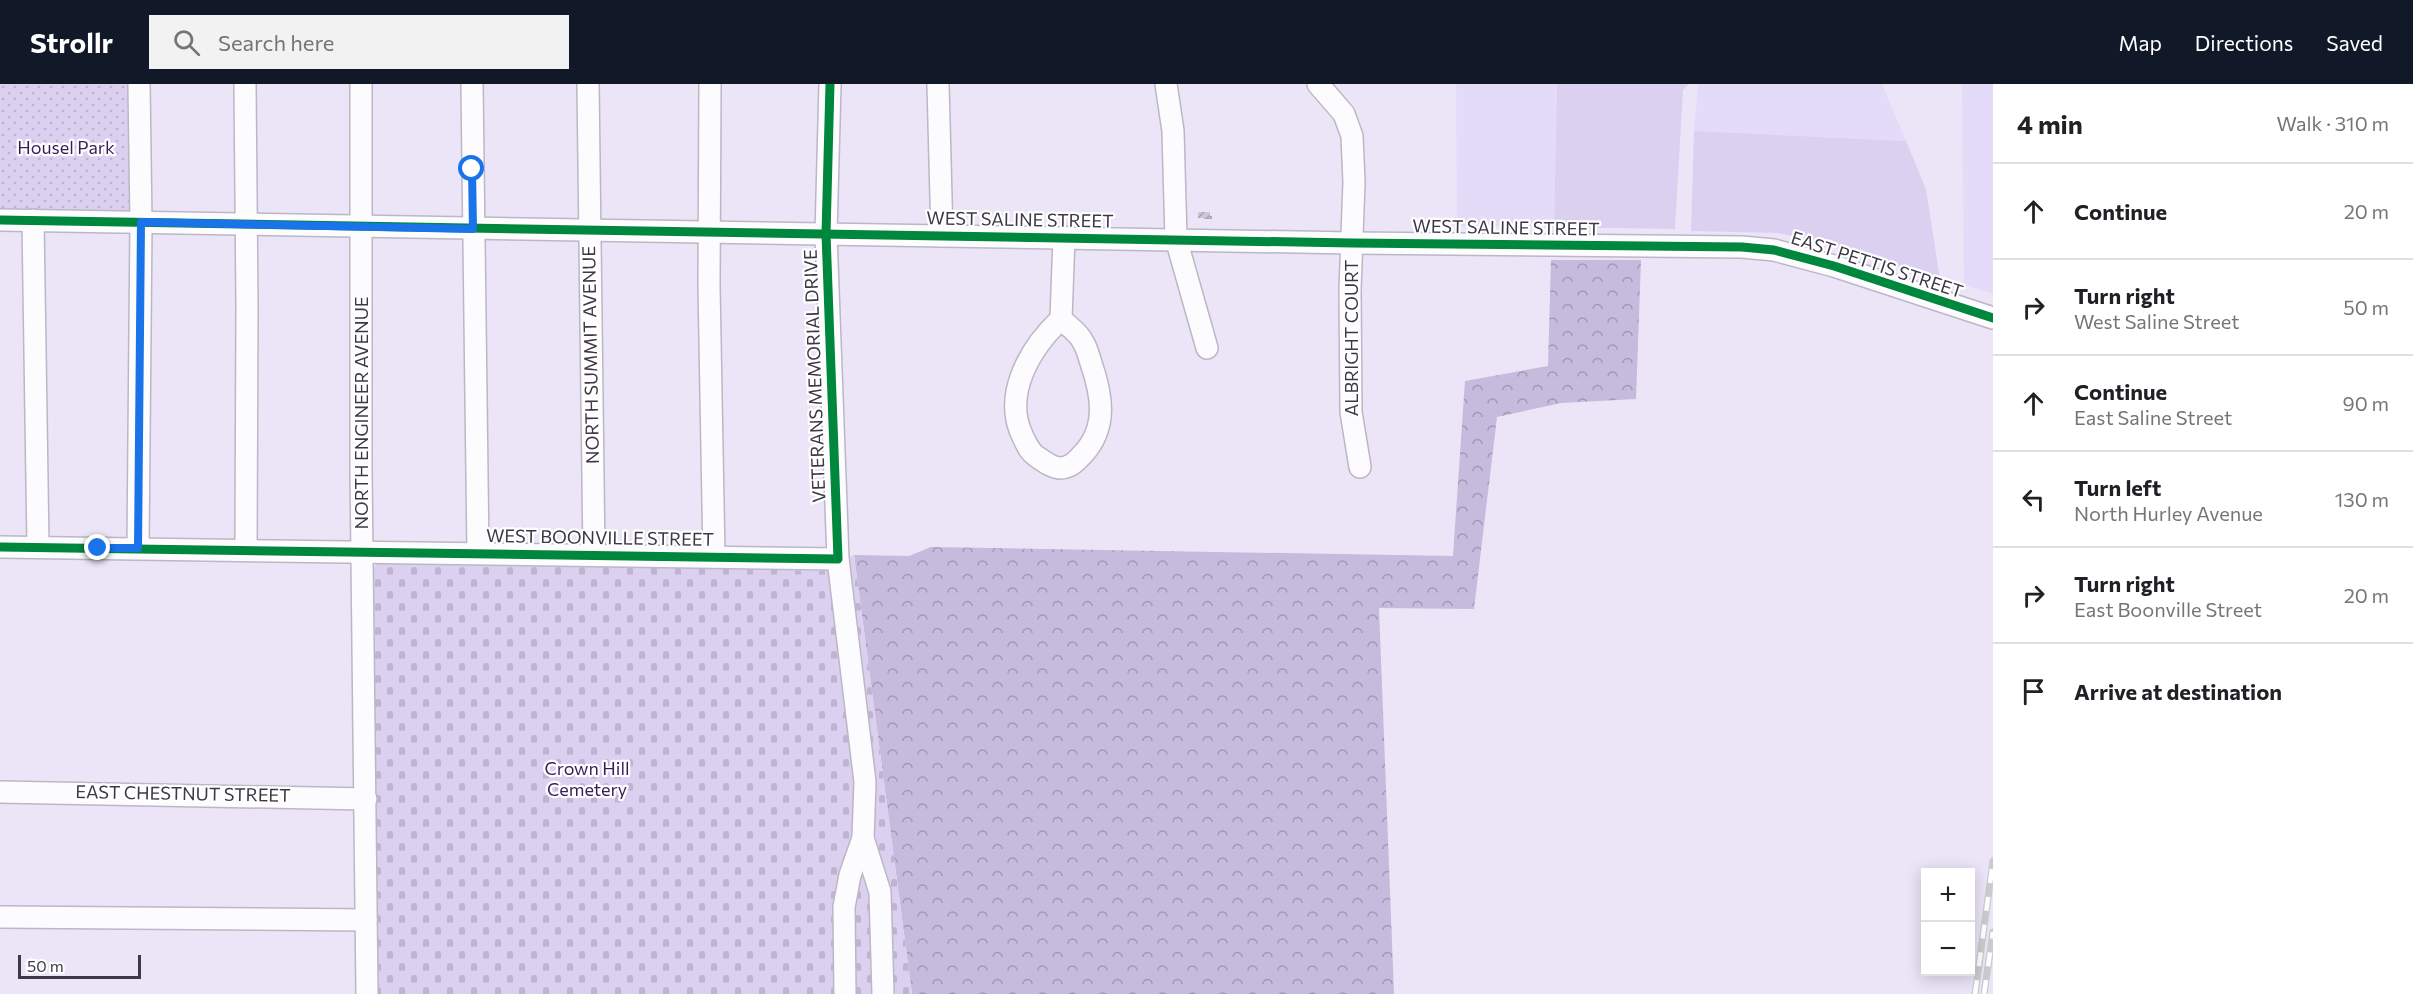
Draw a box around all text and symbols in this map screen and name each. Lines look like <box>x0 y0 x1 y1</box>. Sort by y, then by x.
search box <box>149 15 569 69</box>
text: Strollr <box>30 25 113 59</box>
icon: search <box>170 26 203 59</box>
text: Search here <box>218 29 334 56</box>
text: Map <box>2119 30 2162 55</box>
text: Directions <box>2195 30 2293 55</box>
text: Saved <box>2326 30 2383 55</box>
text: 4 min <box>2017 108 2083 139</box>
text: Walk · 310 m <box>2277 111 2389 135</box>
park label: Housel Park <box>17 136 115 158</box>
route start <box>458 155 484 181</box>
icon: ahead <box>2017 195 2050 228</box>
text: Continue <box>2074 198 2167 225</box>
text: 20 m <box>2344 199 2389 223</box>
street label: WEST SALINE STREET <box>926 206 1114 232</box>
street label: WEST SALINE STREET <box>1412 214 1600 240</box>
street label: EAST PETTIS STREET <box>1789 226 1966 302</box>
street label: NORTH SUMMIT AVENUE <box>577 246 603 464</box>
street label: VETERANS MEMORIAL DRIVE <box>799 249 829 503</box>
street label: ALBRIGHT COURT <box>1340 260 1362 416</box>
text: Turn right <box>2074 282 2175 309</box>
icon: right <box>2017 291 2050 324</box>
text: 50 m <box>2343 295 2389 319</box>
street label: NORTH ENGINEER AVENUE <box>350 297 372 529</box>
text: West Saline Street <box>2074 309 2239 333</box>
text: Continue <box>2074 378 2167 405</box>
icon: ahead <box>2017 387 2050 420</box>
text: 90 m <box>2343 391 2389 415</box>
text: East Saline Street <box>2074 405 2232 429</box>
text: Turn left <box>2074 474 2161 501</box>
icon: left <box>2017 483 2050 516</box>
text: 130 m <box>2335 487 2389 511</box>
text: North Hurley Avenue <box>2074 501 2263 525</box>
street label: WEST BOONVILLE STREET <box>486 524 714 550</box>
route end <box>84 534 110 560</box>
text: Turn right <box>2074 570 2175 597</box>
icon: right <box>2017 579 2050 612</box>
text: 20 m <box>2344 583 2389 607</box>
text: East Boonville Street <box>2074 597 2262 621</box>
icon: arrive <box>2017 675 2050 708</box>
text: Arrive at destination <box>2074 678 2282 705</box>
park label: Crown Hill Cemetery <box>544 757 630 800</box>
street label: EAST CHESTNUT STREET <box>75 780 291 806</box>
map controls <box>1921 868 1975 976</box>
button: + <box>1921 868 1975 922</box>
button: − <box>1921 922 1975 976</box>
scale bar <box>18 952 141 980</box>
text: 50 m <box>27 956 64 975</box>

